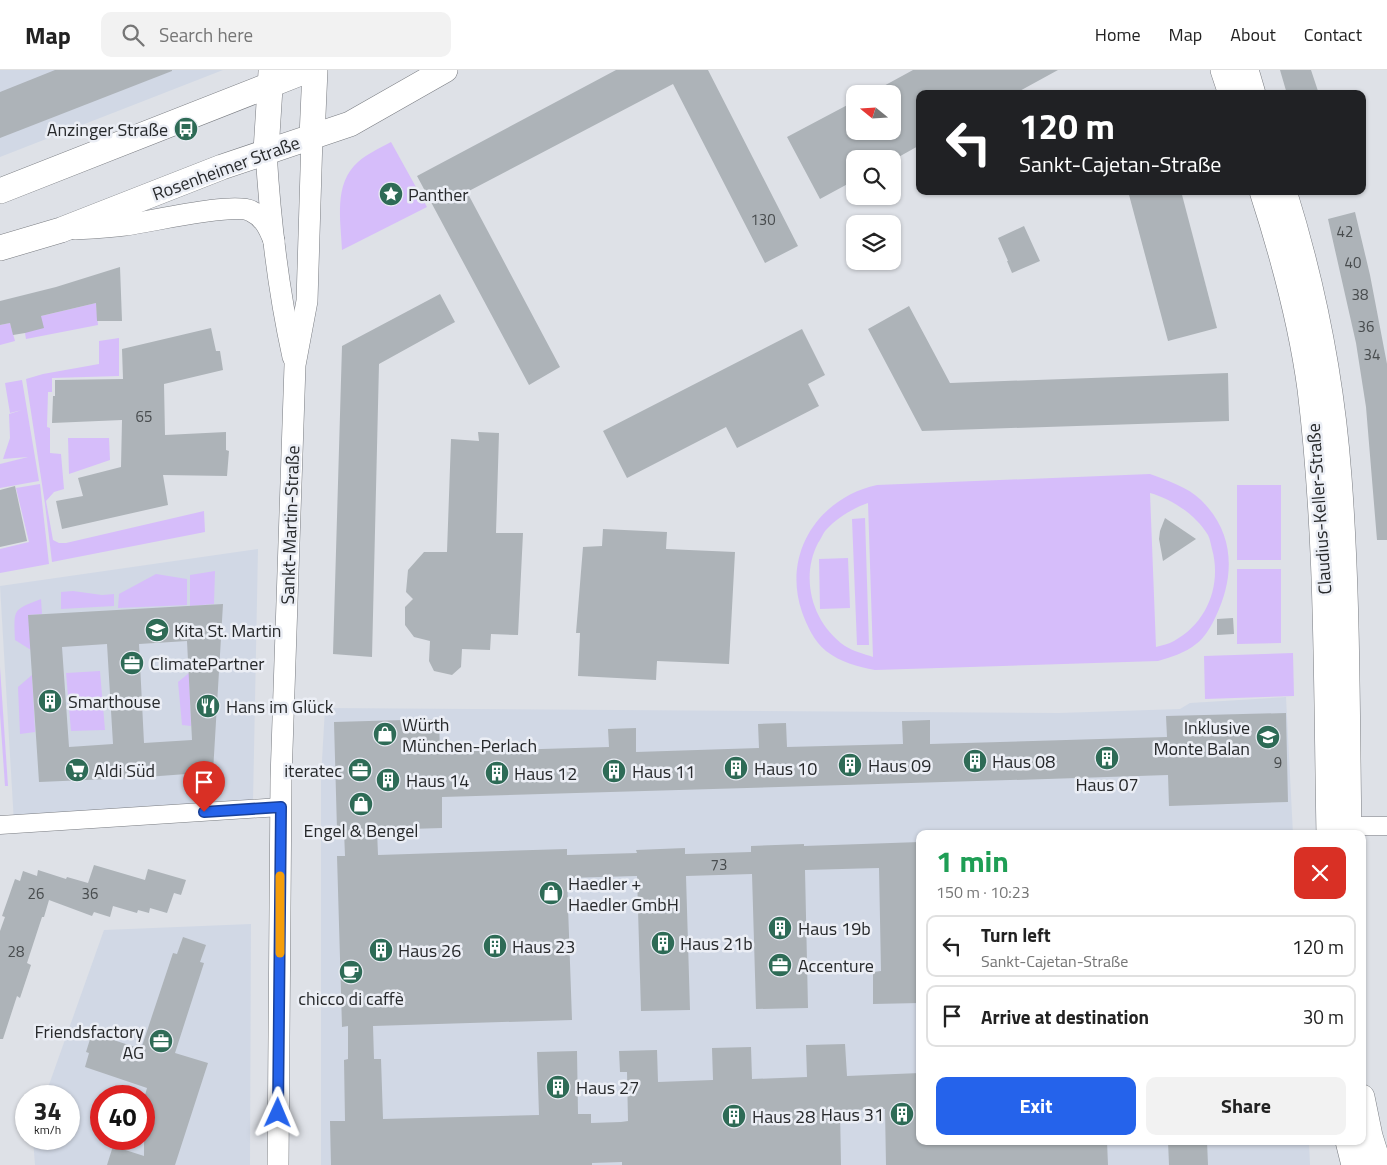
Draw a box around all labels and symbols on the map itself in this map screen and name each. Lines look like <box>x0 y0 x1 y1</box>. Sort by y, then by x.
north arrow <box>846 85 901 140</box>
place label: Anzinger Straße <box>47 116 168 143</box>
bus stop icon: Anzinger Straße <box>173 116 199 142</box>
street label: Rosenheimer Straße <box>148 129 304 207</box>
place icon: Panther <box>378 181 404 207</box>
place label: Panther <box>408 181 469 208</box>
house number: 130 <box>750 208 776 231</box>
house number: 42 <box>1337 220 1353 243</box>
house number: 40 <box>1345 251 1361 274</box>
house number: 38 <box>1352 283 1368 306</box>
house number: 36 <box>1358 315 1374 338</box>
house number: 34 <box>1364 343 1380 366</box>
house number: 65 <box>136 405 152 428</box>
street label: Claudius-Keller-Straße <box>1300 423 1338 595</box>
street label: Sankt-Martin-Straße <box>274 445 306 605</box>
school or university icon: Kita St. Martin <box>144 617 170 643</box>
place label: Kita St. Martin <box>174 617 282 644</box>
office icon: ClimatePartner <box>119 650 145 676</box>
place label: ClimatePartner <box>150 650 265 677</box>
building icon: Smarthouse <box>37 688 63 714</box>
place label: Smarthouse <box>68 688 161 715</box>
restaurant icon: Hans im Glück <box>195 693 221 719</box>
place label: Hans im Glück <box>226 693 334 720</box>
place label: Würth München-Perlach <box>402 711 537 759</box>
place label: Inklusive Monte Balan <box>1154 714 1250 762</box>
shop icon: Würth München-Perlach <box>372 721 398 747</box>
school or university icon: Inklusive Monte Balan <box>1255 724 1281 750</box>
building icon: Haus 07 <box>1094 745 1120 771</box>
building icon: Haus 08 <box>962 748 988 774</box>
place label: Haus 08 <box>992 748 1055 775</box>
house number: 9 <box>1274 751 1282 774</box>
building icon: Haus 09 <box>837 752 863 778</box>
place label: Haus 09 <box>868 752 931 779</box>
building icon: Haus 10 <box>723 755 749 781</box>
place label: Haus 10 <box>754 755 817 782</box>
supermarket icon: Aldi Süd <box>64 757 90 783</box>
place label: Aldi Süd <box>94 757 155 784</box>
place label: iteratec <box>284 757 342 784</box>
office icon: iteratec <box>347 757 373 783</box>
building icon: Haus 11 <box>601 758 627 784</box>
place label: Haus 11 <box>632 758 695 785</box>
building icon: Haus 12 <box>484 760 510 786</box>
place label: Haus 12 <box>514 760 577 787</box>
pin <box>183 761 225 812</box>
building icon: Haus 14 <box>375 767 401 793</box>
place label: Haus 14 <box>406 767 469 794</box>
place label: Haus 07 <box>1075 771 1139 798</box>
shop icon: Engel & Bengel <box>348 791 374 817</box>
place label: Engel & Bengel <box>304 817 418 844</box>
house number: 73 <box>711 853 727 876</box>
place label: Haedler + Haedler GmbH <box>568 870 679 918</box>
shop icon: Haedler + Haedler GmbH <box>538 880 564 906</box>
house number: 26 <box>28 882 44 905</box>
house number: 36 <box>82 882 98 905</box>
building icon: Haus 19b <box>767 915 793 941</box>
place label: Haus 19b <box>798 915 871 942</box>
building icon: Haus 21b <box>650 930 676 956</box>
place label: Haus 21b <box>680 930 753 957</box>
building icon: Haus 23 <box>482 933 508 959</box>
place label: Haus 23 <box>512 933 575 960</box>
building icon: Haus 26 <box>368 937 394 963</box>
place label: Haus 26 <box>398 937 461 964</box>
house number: 28 <box>8 940 24 963</box>
office icon: Accenture <box>767 952 793 978</box>
place label: Accenture <box>798 952 874 979</box>
cafe icon: chicco di caffè <box>338 959 364 985</box>
place label: chicco di caffè <box>298 985 404 1012</box>
place label: Friendsfactory AG <box>35 1018 144 1066</box>
office icon: Friendsfactory AG <box>148 1028 174 1054</box>
building icon: Haus 27 <box>545 1074 571 1100</box>
place label: Haus 27 <box>576 1074 639 1101</box>
speed limit sign: 40 <box>90 1085 155 1150</box>
position arrow <box>251 1086 303 1138</box>
place label: Haus 31 <box>821 1101 884 1128</box>
building icon: Haus 31 <box>889 1101 915 1127</box>
building icon: Haus 28 <box>721 1103 747 1129</box>
place label: Haus 28 <box>752 1103 815 1130</box>

